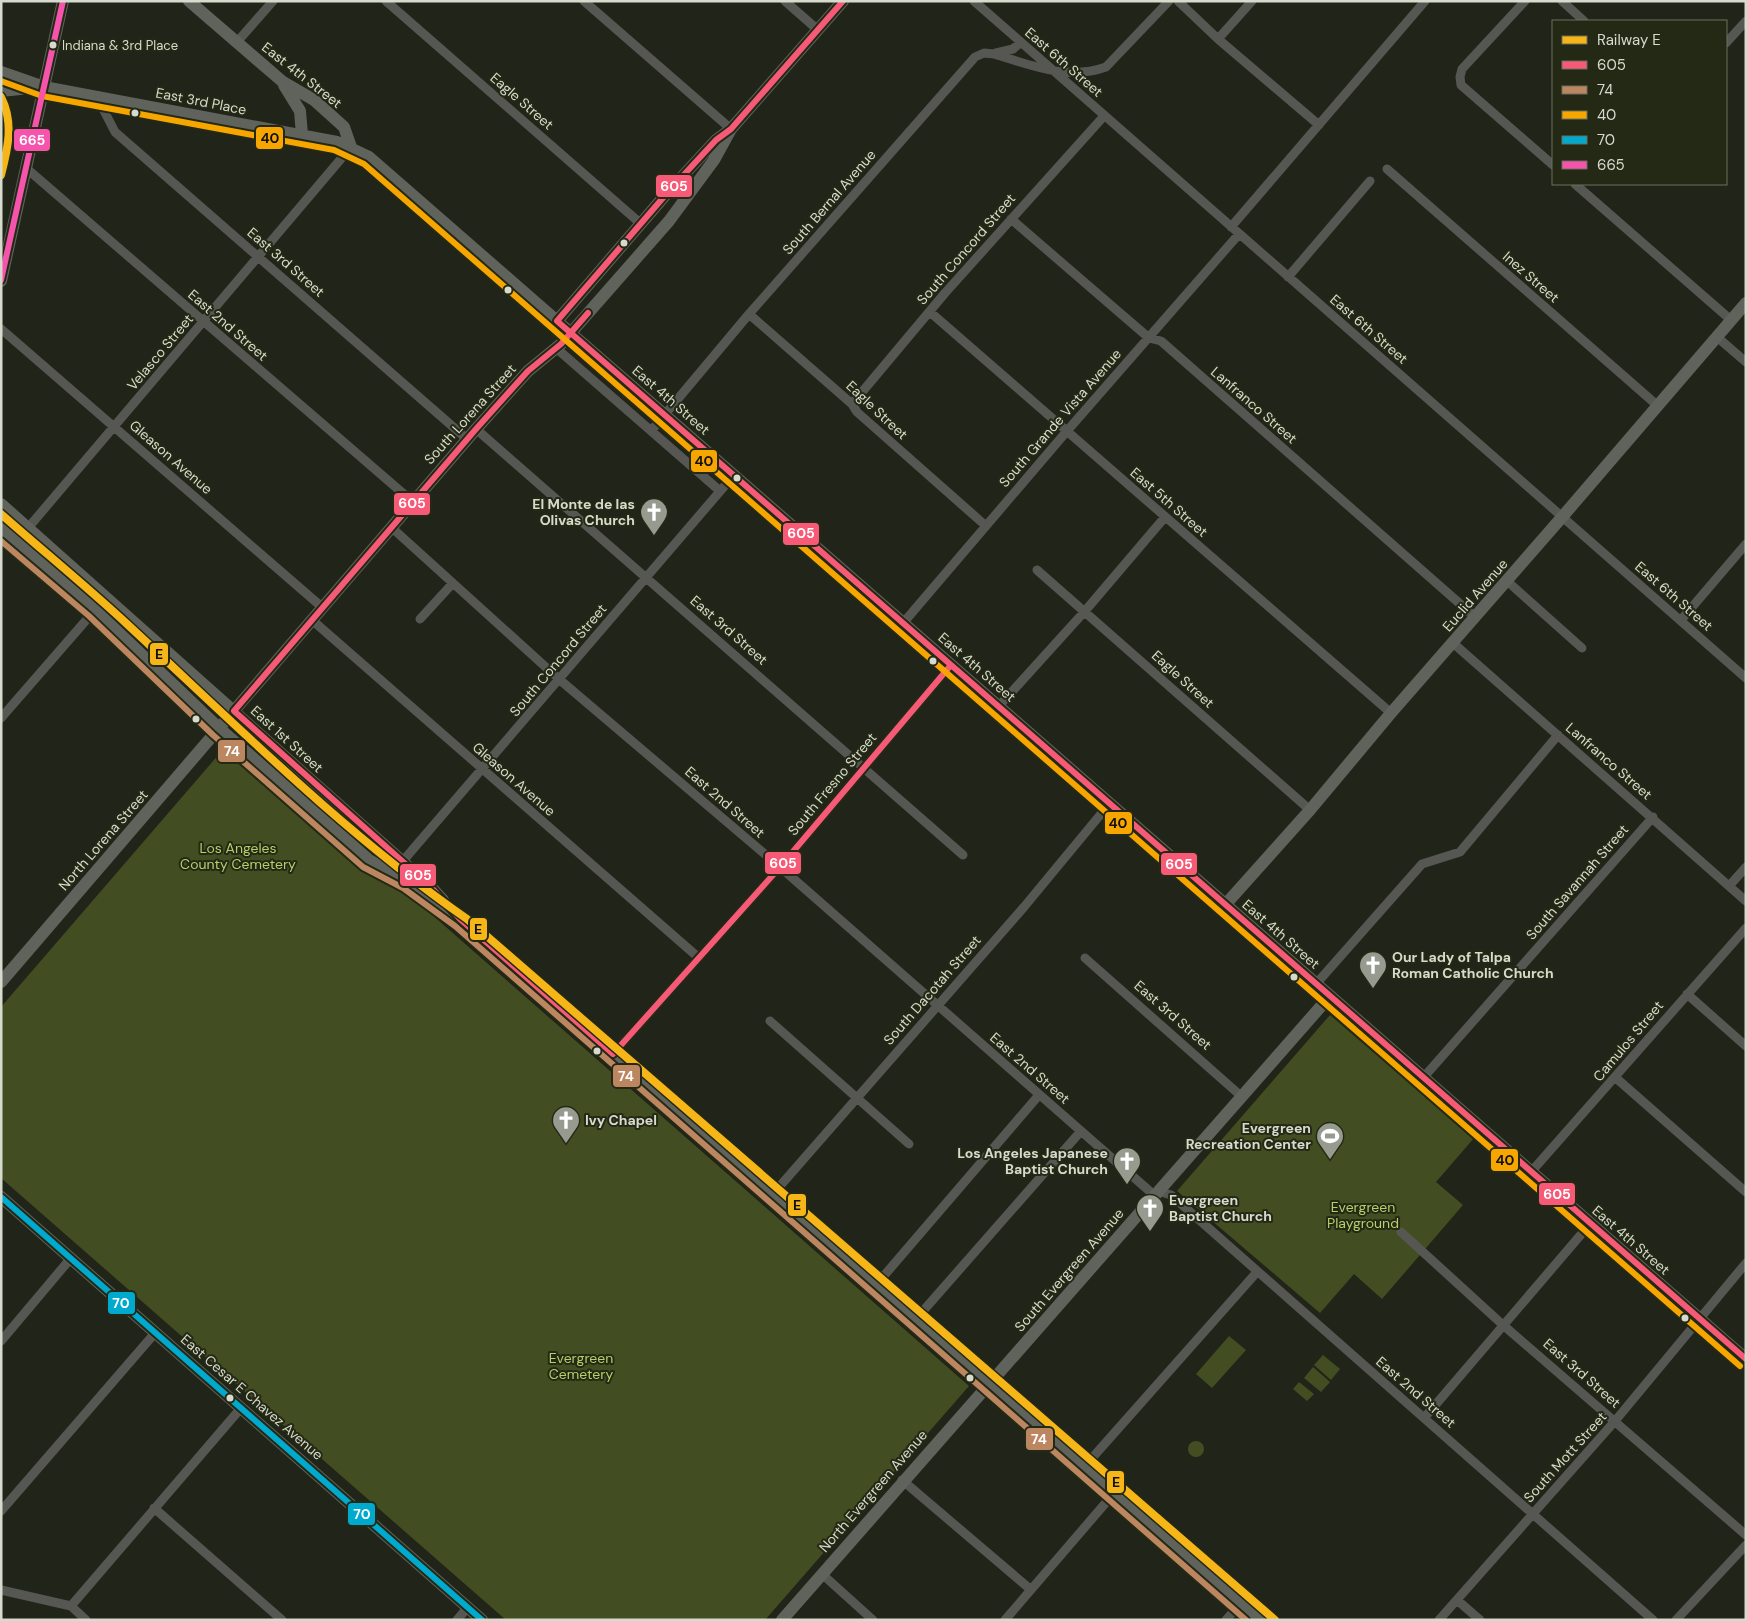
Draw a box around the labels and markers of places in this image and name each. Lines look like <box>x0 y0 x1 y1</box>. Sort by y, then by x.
place label: Indiana & 3rd Place <box>62 37 178 54</box>
marker: Indiana & 3rd Place <box>48 40 58 50</box>
unlabelled marker <box>130 108 140 118</box>
unlabelled marker <box>619 238 629 248</box>
unlabelled marker <box>503 285 513 295</box>
unlabelled marker <box>732 473 742 483</box>
place label: El Monte de las Olivas Church <box>532 495 635 529</box>
church icon: El Monte de las Olivas Church <box>639 497 669 536</box>
unlabelled marker <box>928 656 938 666</box>
unlabelled marker <box>191 714 201 724</box>
place label: Our Lady of Talpa Roman Catholic Church <box>1392 948 1554 982</box>
church icon: Our Lady of Talpa Roman Catholic Church <box>1358 950 1388 989</box>
unlabelled marker <box>1289 972 1299 982</box>
unlabelled marker <box>592 1046 602 1056</box>
church icon: Ivy Chapel <box>551 1105 581 1144</box>
place label: Ivy Chapel <box>585 1111 657 1129</box>
place label: Evergreen Recreation Center <box>1186 1119 1311 1153</box>
sports icon: Evergreen Recreation Center <box>1315 1121 1345 1160</box>
place label: Los Angeles Japanese Baptist Church <box>957 1144 1108 1178</box>
church icon: Los Angeles Japanese Baptist Church <box>1112 1146 1142 1185</box>
place label: Evergreen Baptist Church <box>1169 1191 1272 1225</box>
church icon: Evergreen Baptist Church <box>1135 1193 1165 1232</box>
unlabelled marker <box>1680 1313 1690 1323</box>
unlabelled marker <box>965 1373 975 1383</box>
unlabelled marker <box>225 1393 235 1403</box>

